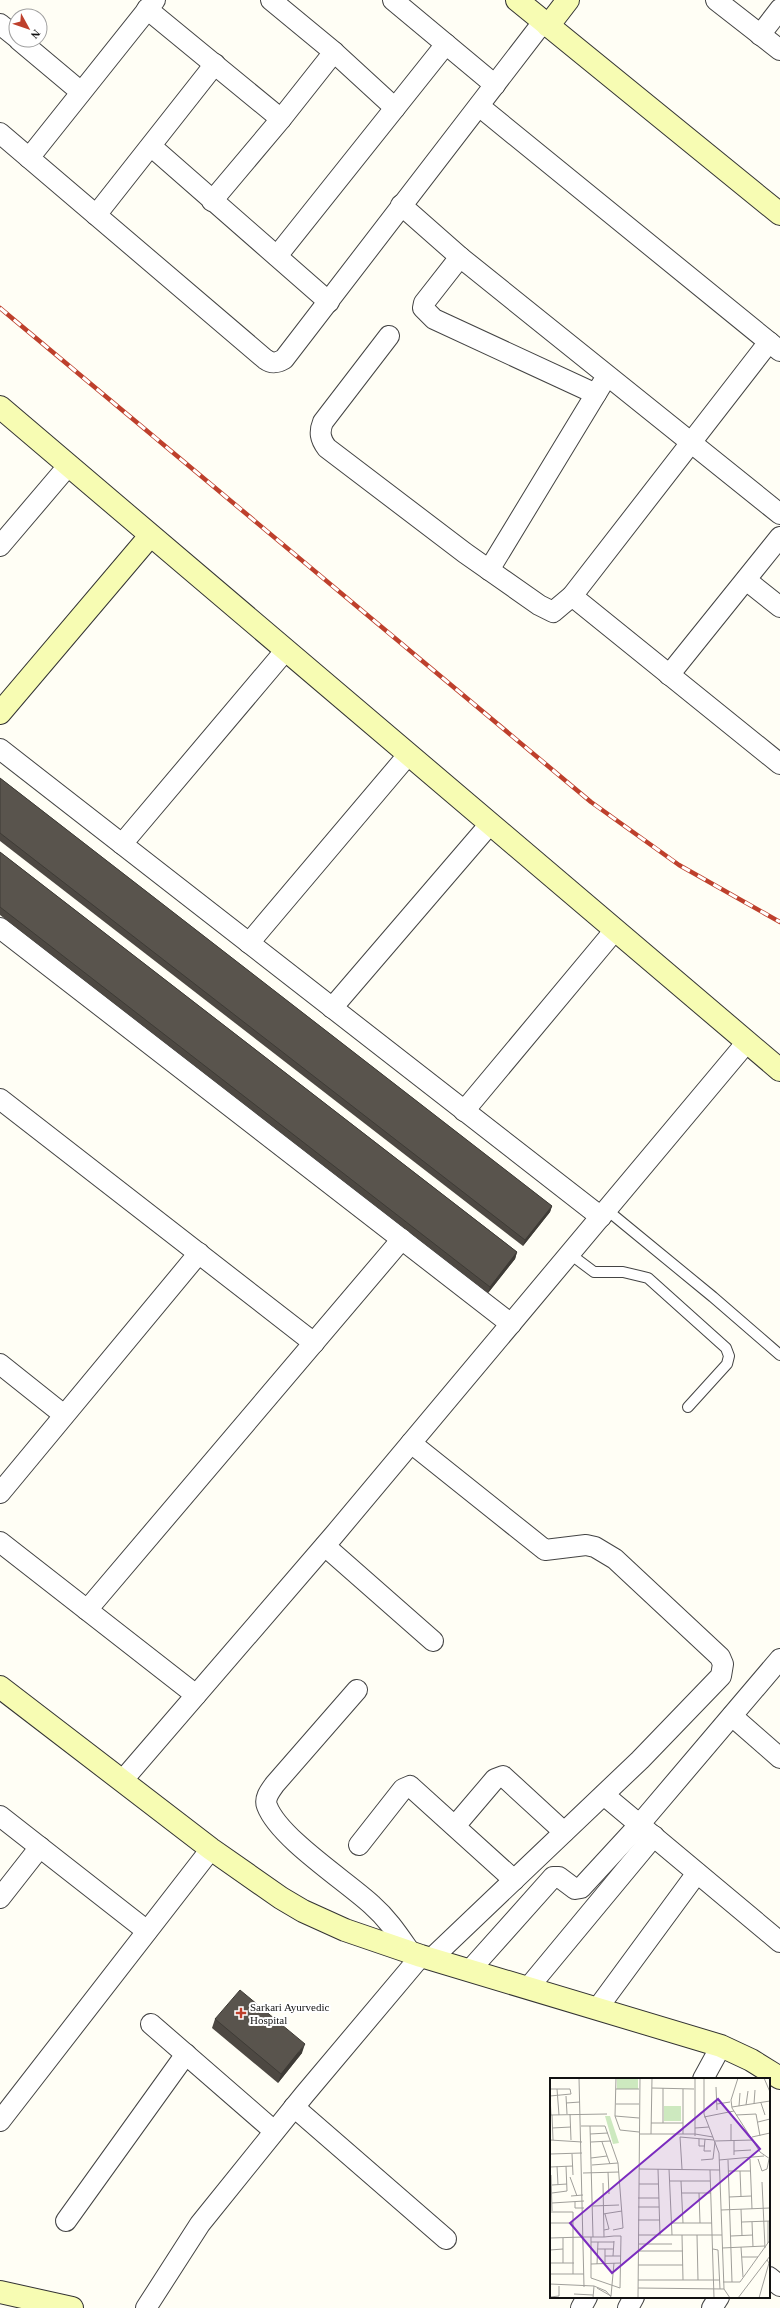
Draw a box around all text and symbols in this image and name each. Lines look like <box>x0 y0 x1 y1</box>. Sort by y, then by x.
north arrow <box>8 8 48 48</box>
text: N <box>28 28 43 41</box>
place label: Sarkari Ayurvedic Hospital <box>250 2001 329 2026</box>
marker: Sarkari Ayurvedic Hospital <box>235 2007 247 2019</box>
inset map <box>550 2078 770 2298</box>

